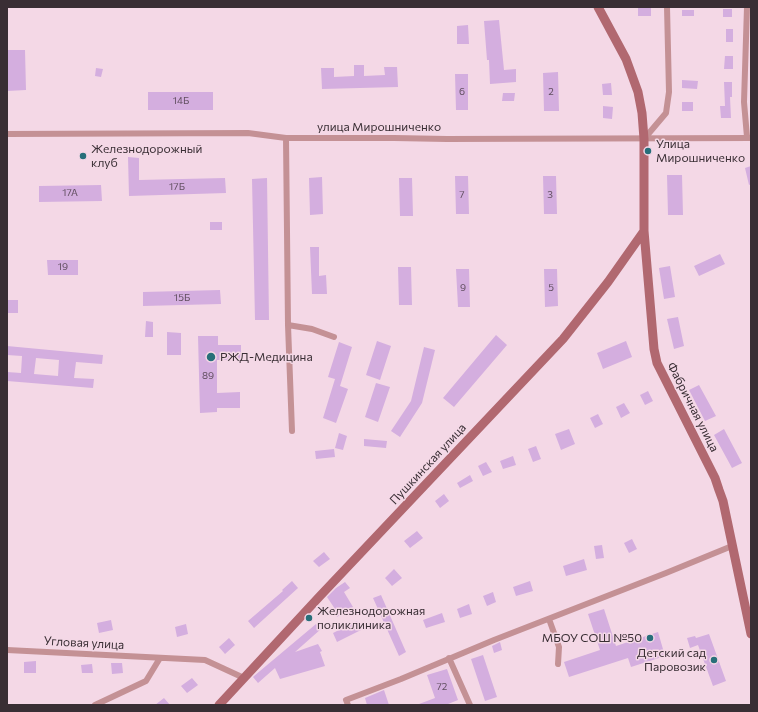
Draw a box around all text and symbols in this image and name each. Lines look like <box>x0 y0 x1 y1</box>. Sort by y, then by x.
house number: 6 <box>459 86 465 98</box>
house number: 2 <box>548 86 554 98</box>
house number: 14Б <box>173 95 189 107</box>
street label: улица Мирошниченко <box>317 120 441 134</box>
place label: Улица Мирошниченко <box>656 137 745 165</box>
place label: Железнодорожный клуб <box>91 142 202 170</box>
marker: Улица Мирошниченко <box>643 146 653 156</box>
marker: Железнодорожный клуб <box>78 151 88 161</box>
house number: 17Б <box>169 181 185 193</box>
house number: 17А <box>62 187 78 199</box>
house number: 7 <box>459 189 465 201</box>
house number: 3 <box>547 189 553 201</box>
house number: 19 <box>58 261 68 273</box>
house number: 9 <box>460 282 466 294</box>
house number: 5 <box>548 282 554 294</box>
house number: 15Б <box>174 292 190 304</box>
place label: РЖД-Медицина <box>220 350 313 364</box>
marker: РЖД-Медицина <box>205 351 217 363</box>
street label: Фабричная улица <box>664 360 722 454</box>
house number: 89 <box>202 370 214 382</box>
street label: Пушкинская улица <box>387 421 469 507</box>
place label: Железнодорожная поликлиника <box>317 604 425 632</box>
marker: Железнодорожная поликлиника <box>304 613 314 623</box>
place label: МБОУ СОШ №50 <box>542 631 642 645</box>
marker: МБОУ СОШ №50 <box>645 633 655 643</box>
street label: Угловая улица <box>43 634 125 652</box>
place label: Детский сад Паровозик <box>637 646 706 674</box>
marker: Детский сад Паровозик <box>709 655 719 665</box>
house number: 72 <box>437 681 447 693</box>

